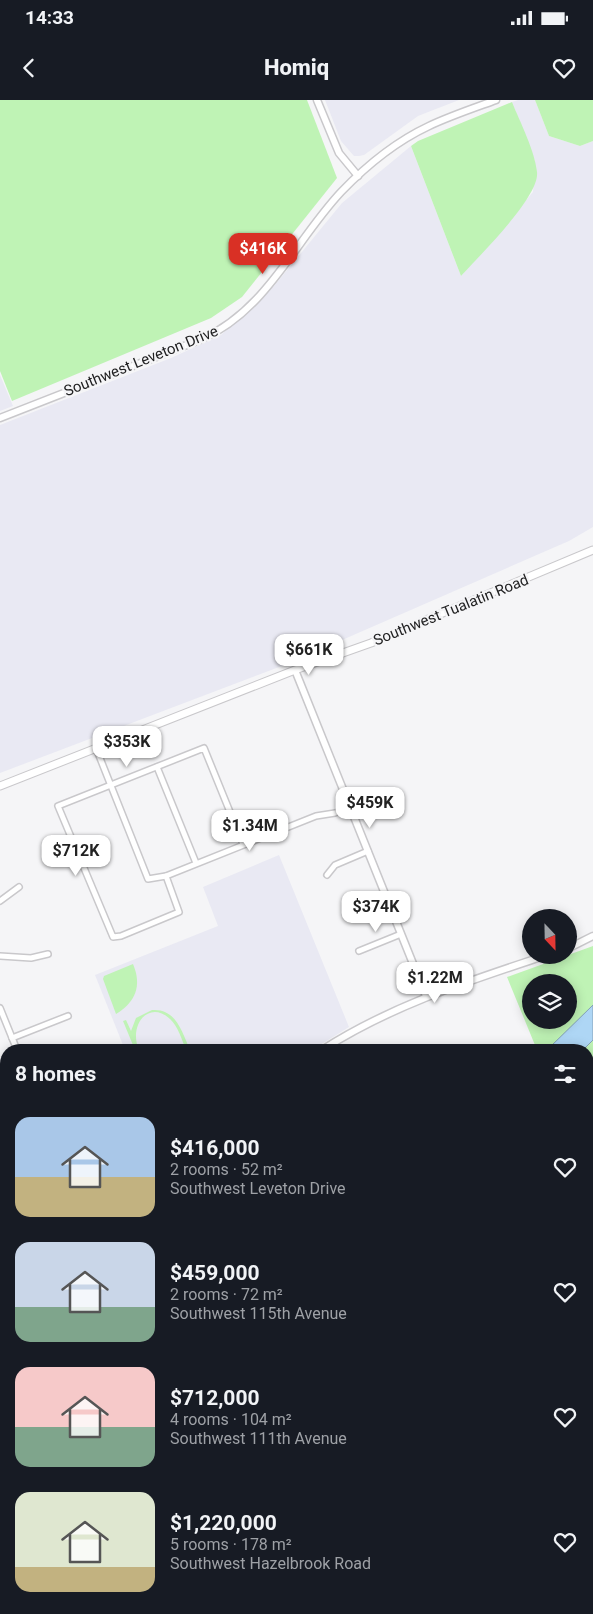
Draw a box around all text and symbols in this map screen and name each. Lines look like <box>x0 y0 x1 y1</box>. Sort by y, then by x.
text: 14:33 <box>25 6 74 29</box>
icon: back <box>15 54 43 82</box>
icon: heart <box>550 54 578 82</box>
text: Homiq <box>264 55 329 80</box>
pin: $416K <box>228 232 298 275</box>
text: $416K <box>240 239 286 258</box>
street label: Southwest Leveton Drive <box>61 322 221 400</box>
street label: Southwest Tualatin Road <box>371 571 531 649</box>
pin: $661K <box>274 634 344 676</box>
text: $661K <box>286 640 332 659</box>
pin: $353K <box>92 726 162 768</box>
text: $353K <box>104 732 150 751</box>
pin: $459K <box>335 786 405 829</box>
text: $459K <box>347 793 393 812</box>
pin: $1.34M <box>209 810 291 852</box>
text: $1.34M <box>222 816 278 835</box>
pin: $712K <box>41 834 111 877</box>
text: $712K <box>53 841 99 860</box>
pin: $374K <box>341 890 411 933</box>
text: $374K <box>353 897 399 916</box>
north arrow <box>522 909 578 964</box>
map controls <box>522 909 577 1029</box>
pin: $1.22M <box>394 962 476 1004</box>
text: $1.22M <box>407 968 463 987</box>
button: layers <box>522 974 577 1029</box>
icon: filters <box>551 1060 579 1088</box>
text: 8 homes <box>15 1062 96 1086</box>
text: $416,000 <box>170 1136 260 1160</box>
icon: home <box>55 1137 115 1197</box>
icon: heart <box>551 1153 579 1181</box>
text: 2 rooms · 52 m² <box>170 1160 283 1179</box>
text: Southwest Leveton Drive <box>170 1179 346 1198</box>
text: $459,000 <box>170 1261 260 1285</box>
icon: home <box>55 1262 115 1322</box>
icon: heart <box>551 1278 579 1306</box>
text: 2 rooms · 72 m² <box>170 1285 283 1304</box>
text: Southwest 115th Avenue <box>170 1304 347 1323</box>
text: $712,000 <box>170 1386 260 1410</box>
icon: home <box>55 1387 115 1447</box>
icon: heart <box>551 1403 579 1431</box>
text: 4 rooms · 104 m² <box>170 1410 292 1429</box>
text: Southwest 111th Avenue <box>170 1429 347 1448</box>
text: $1,220,000 <box>170 1511 277 1535</box>
icon: home <box>55 1512 115 1572</box>
icon: heart <box>551 1528 579 1556</box>
text: 5 rooms · 178 m² <box>170 1535 292 1554</box>
text: Southwest Hazelbrook Road <box>170 1554 371 1573</box>

